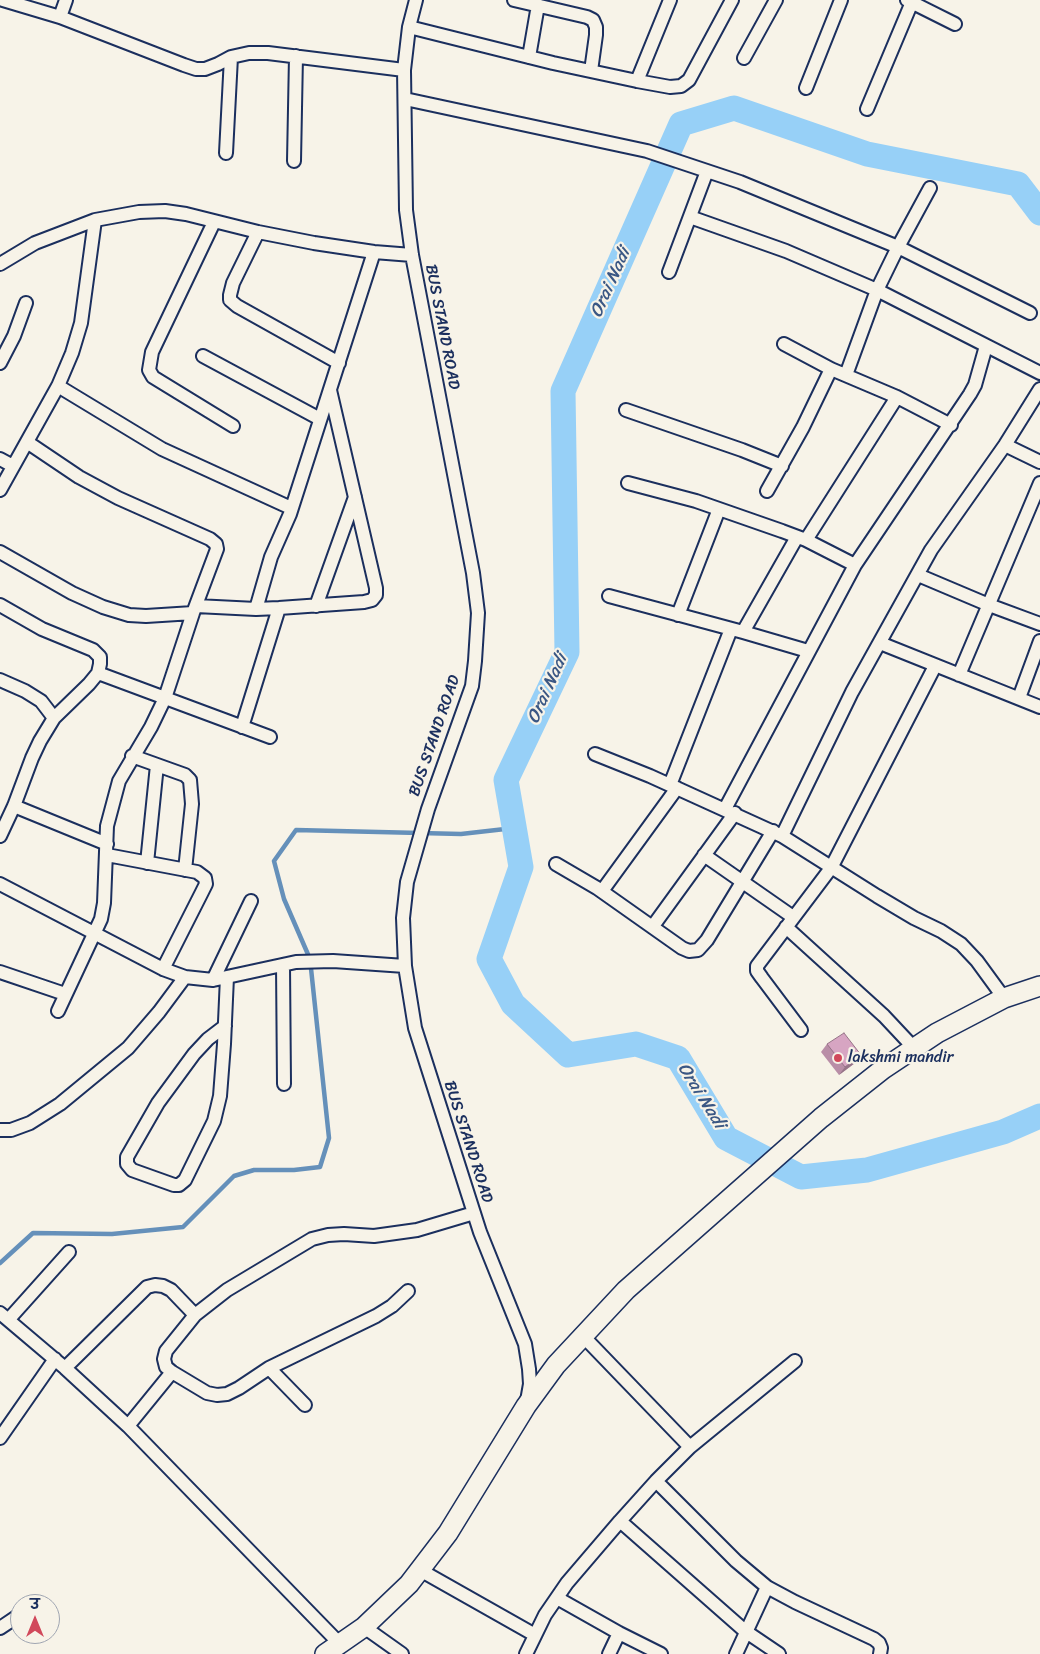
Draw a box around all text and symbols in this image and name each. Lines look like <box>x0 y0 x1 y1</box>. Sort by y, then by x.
water label: Orai Nadi <box>586 245 636 321</box>
street label: BUS STAND ROAD <box>420 263 464 391</box>
water label: Orai Nadi <box>523 651 573 727</box>
street label: BUS STAND ROAD <box>405 673 465 799</box>
place label: lakshmi mandir <box>848 1048 953 1068</box>
marker: lakshmi mandir <box>832 1052 844 1064</box>
water label: Orai Nadi <box>672 1059 730 1133</box>
street label: BUS STAND ROAD <box>439 1079 497 1205</box>
text: उ <box>30 1592 40 1617</box>
north arrow <box>10 1594 60 1644</box>

